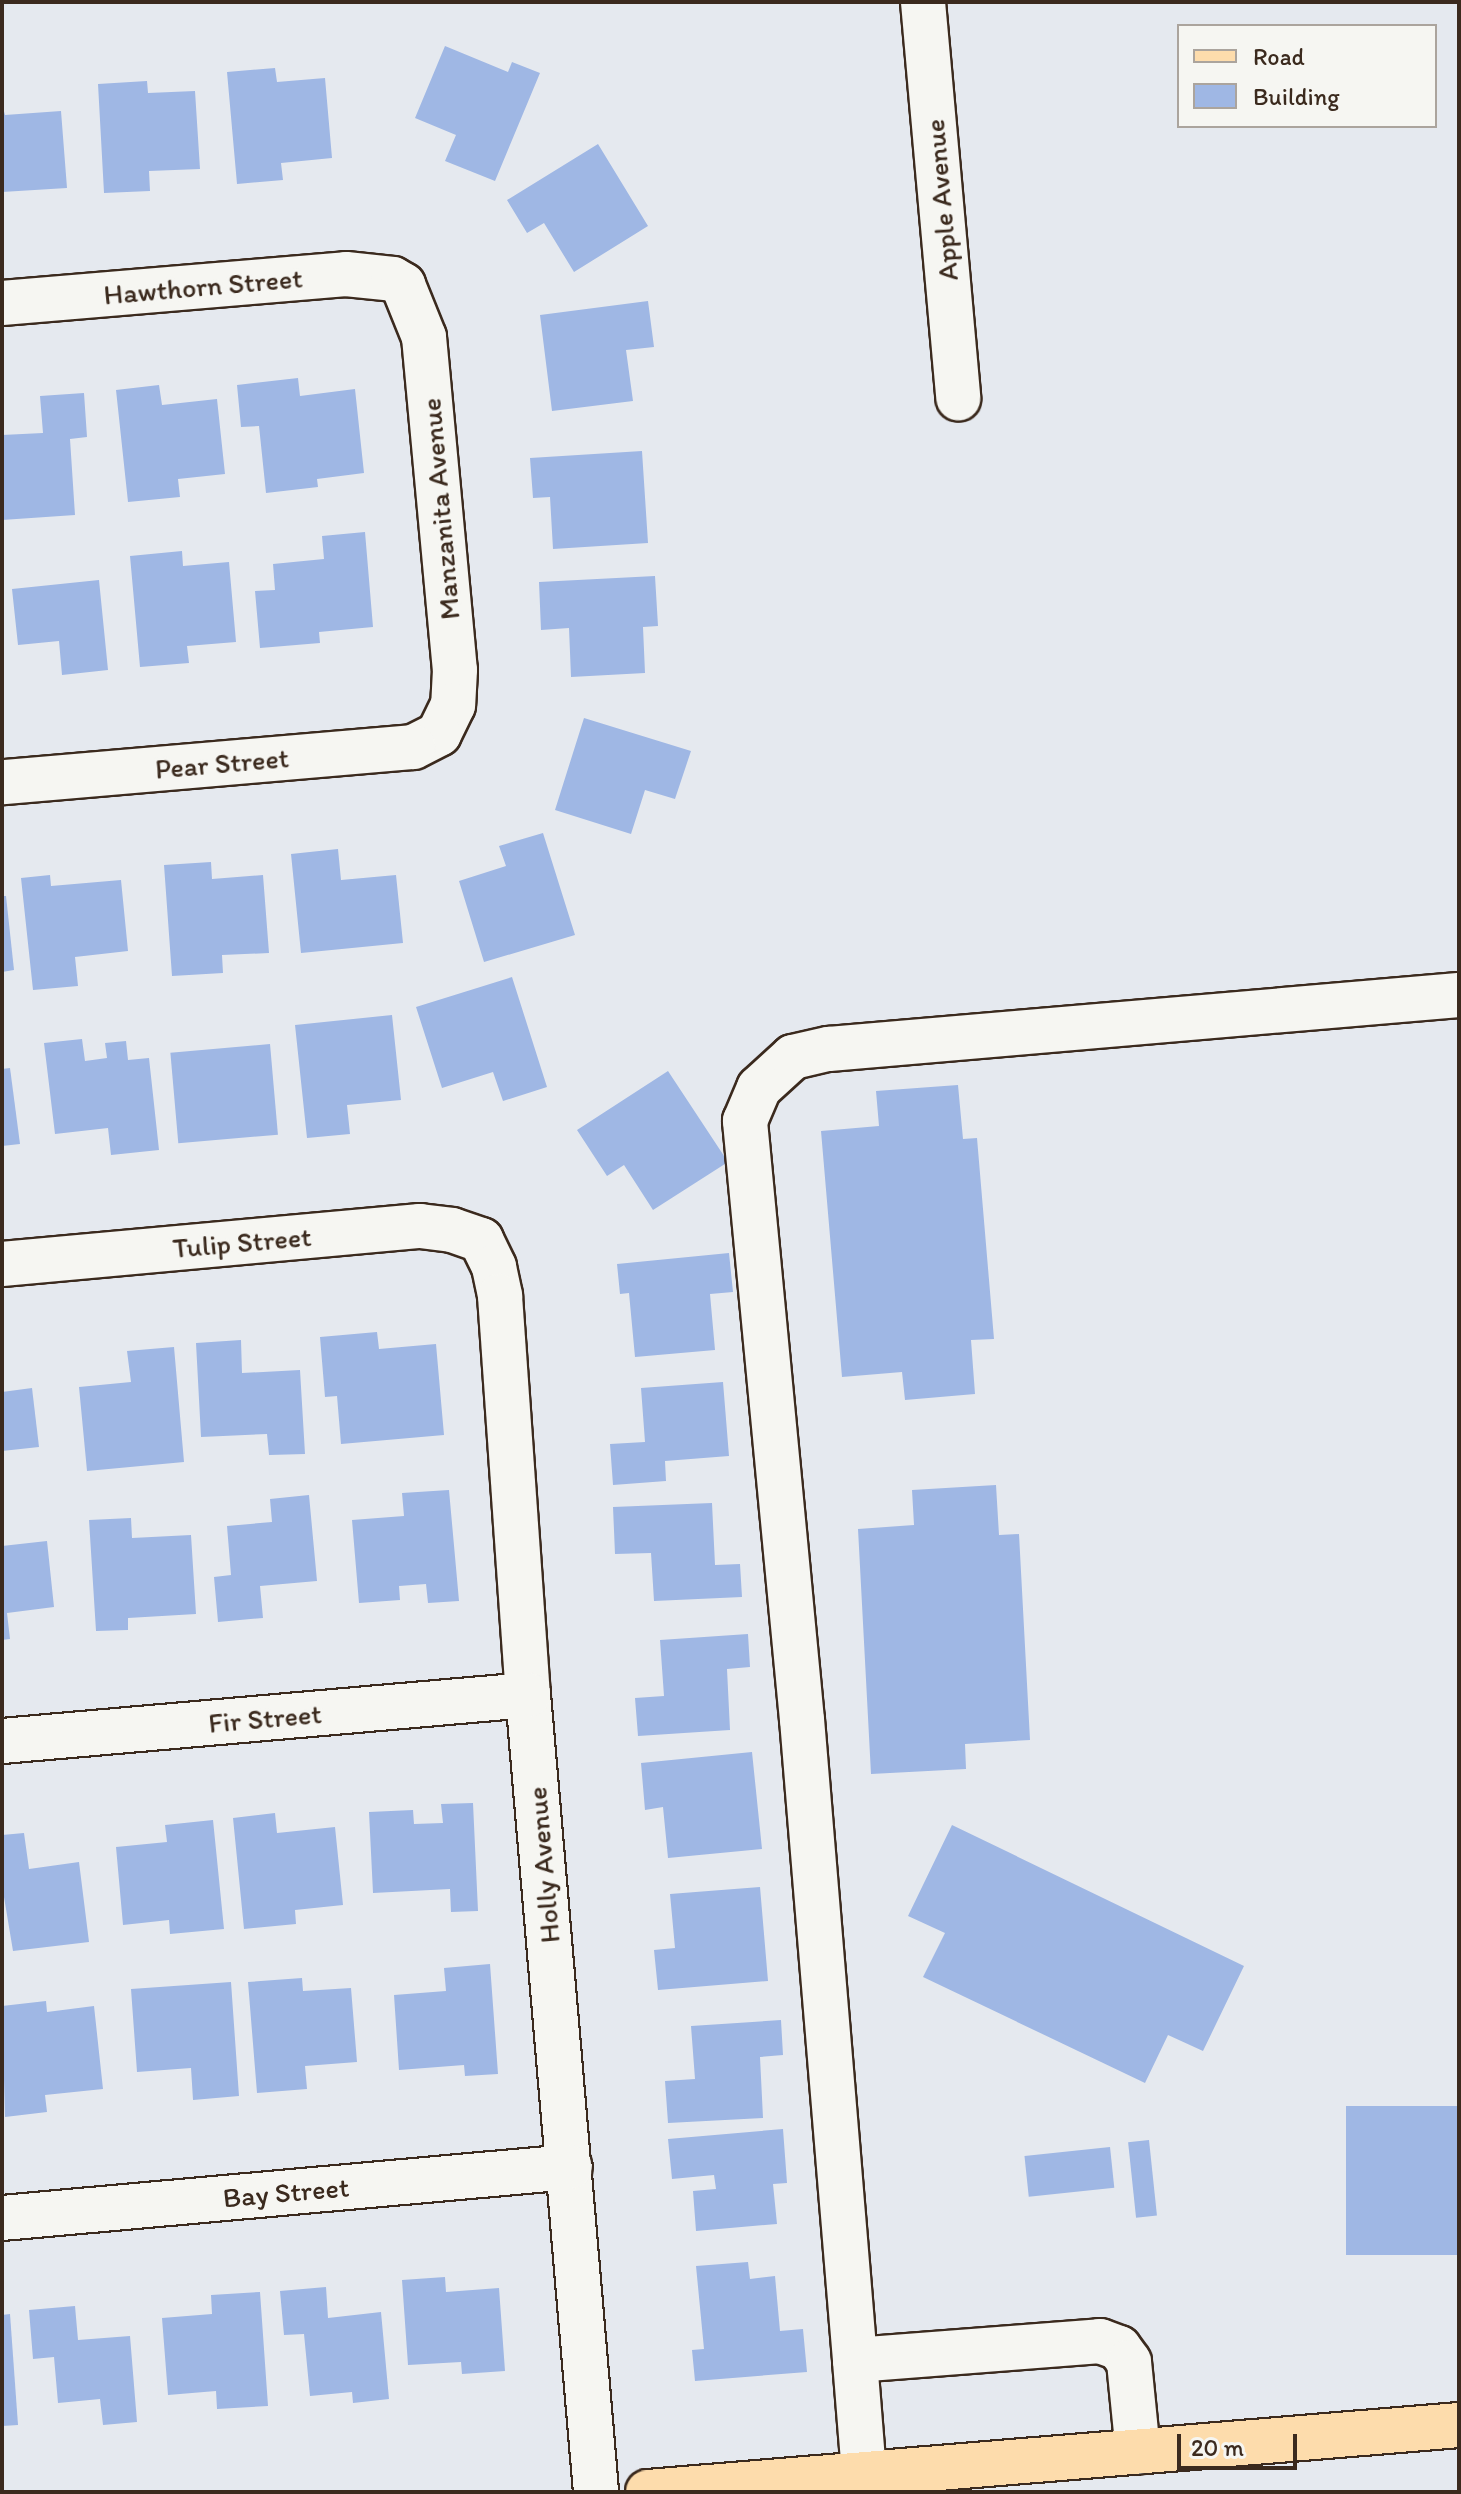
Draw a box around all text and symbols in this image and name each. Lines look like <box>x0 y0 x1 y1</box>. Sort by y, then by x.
legend <box>1177 24 1437 128</box>
text: Road <box>1253 42 1305 71</box>
text: Building <box>1253 82 1340 111</box>
street label: Apple Avenue <box>917 118 965 282</box>
street label: Hawthorn Street <box>102 261 304 311</box>
street label: Manzanita Avenue <box>414 398 466 620</box>
street label: Pear Street <box>154 740 290 786</box>
street label: Tulip Street <box>172 1219 312 1265</box>
street label: Fir Street <box>207 1696 323 1740</box>
street label: Holly Avenue <box>519 1786 567 1944</box>
street label: Bay Street <box>222 2170 350 2214</box>
scale bar <box>1181 2418 1301 2468</box>
text: 20 m <box>1191 2433 1244 2462</box>

